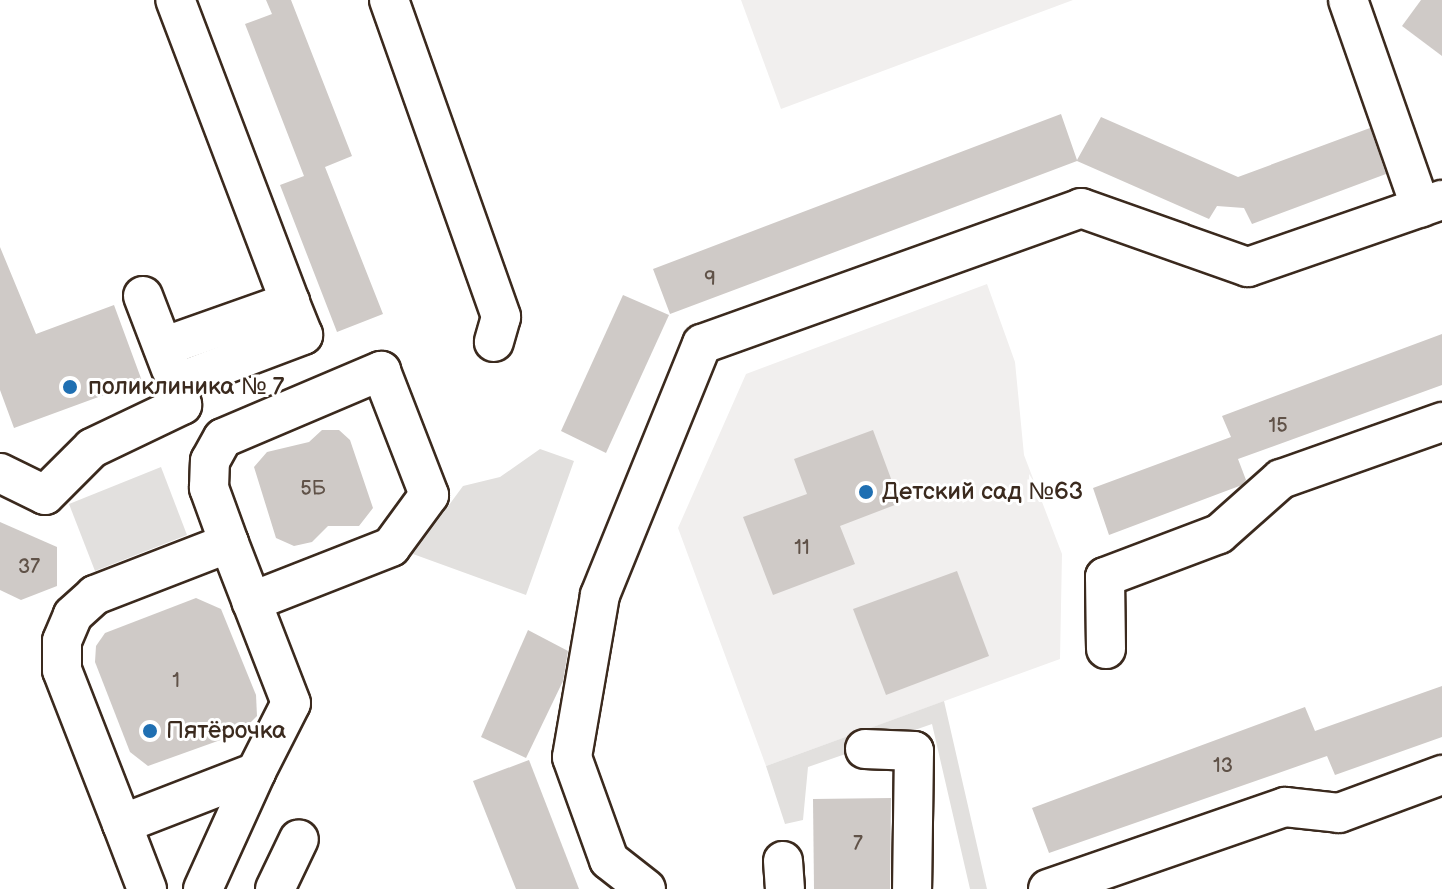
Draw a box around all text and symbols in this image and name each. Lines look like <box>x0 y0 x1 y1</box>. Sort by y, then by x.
house number: 9 <box>704 267 716 291</box>
place label: поликлиника № 7 <box>88 373 285 401</box>
marker: поликлиника № 7 <box>59 376 81 398</box>
house number: 15 <box>1268 414 1288 438</box>
house number: 5Б <box>300 477 326 501</box>
place label: Детский сад №63 <box>882 478 1083 506</box>
marker: Детский сад №63 <box>857 483 875 501</box>
house number: 11 <box>794 536 810 560</box>
house number: 37 <box>18 555 40 579</box>
house number: 1 <box>172 669 180 693</box>
place label: Пятёрочка <box>166 717 286 745</box>
marker: Пятёрочка <box>141 722 159 740</box>
house number: 13 <box>1213 754 1233 778</box>
house number: 7 <box>853 832 863 856</box>

